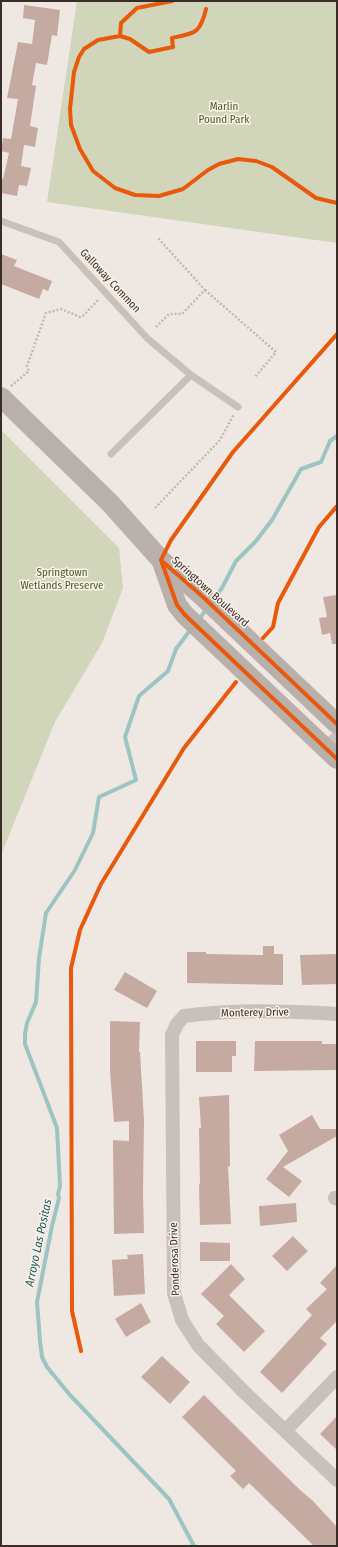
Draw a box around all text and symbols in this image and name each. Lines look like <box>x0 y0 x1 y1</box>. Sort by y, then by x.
park label: Marlin Pound Park <box>199 100 249 126</box>
street label: Galloway Common <box>77 246 143 316</box>
street label: Springtown Boulevard <box>169 554 251 630</box>
park label: Springtown Wetlands Preserve <box>20 566 104 592</box>
street label: Monterey Drive <box>221 1006 289 1020</box>
water label: Arroyo Las Positas <box>23 1198 55 1288</box>
street label: Ponderosa Drive <box>167 1222 183 1296</box>

